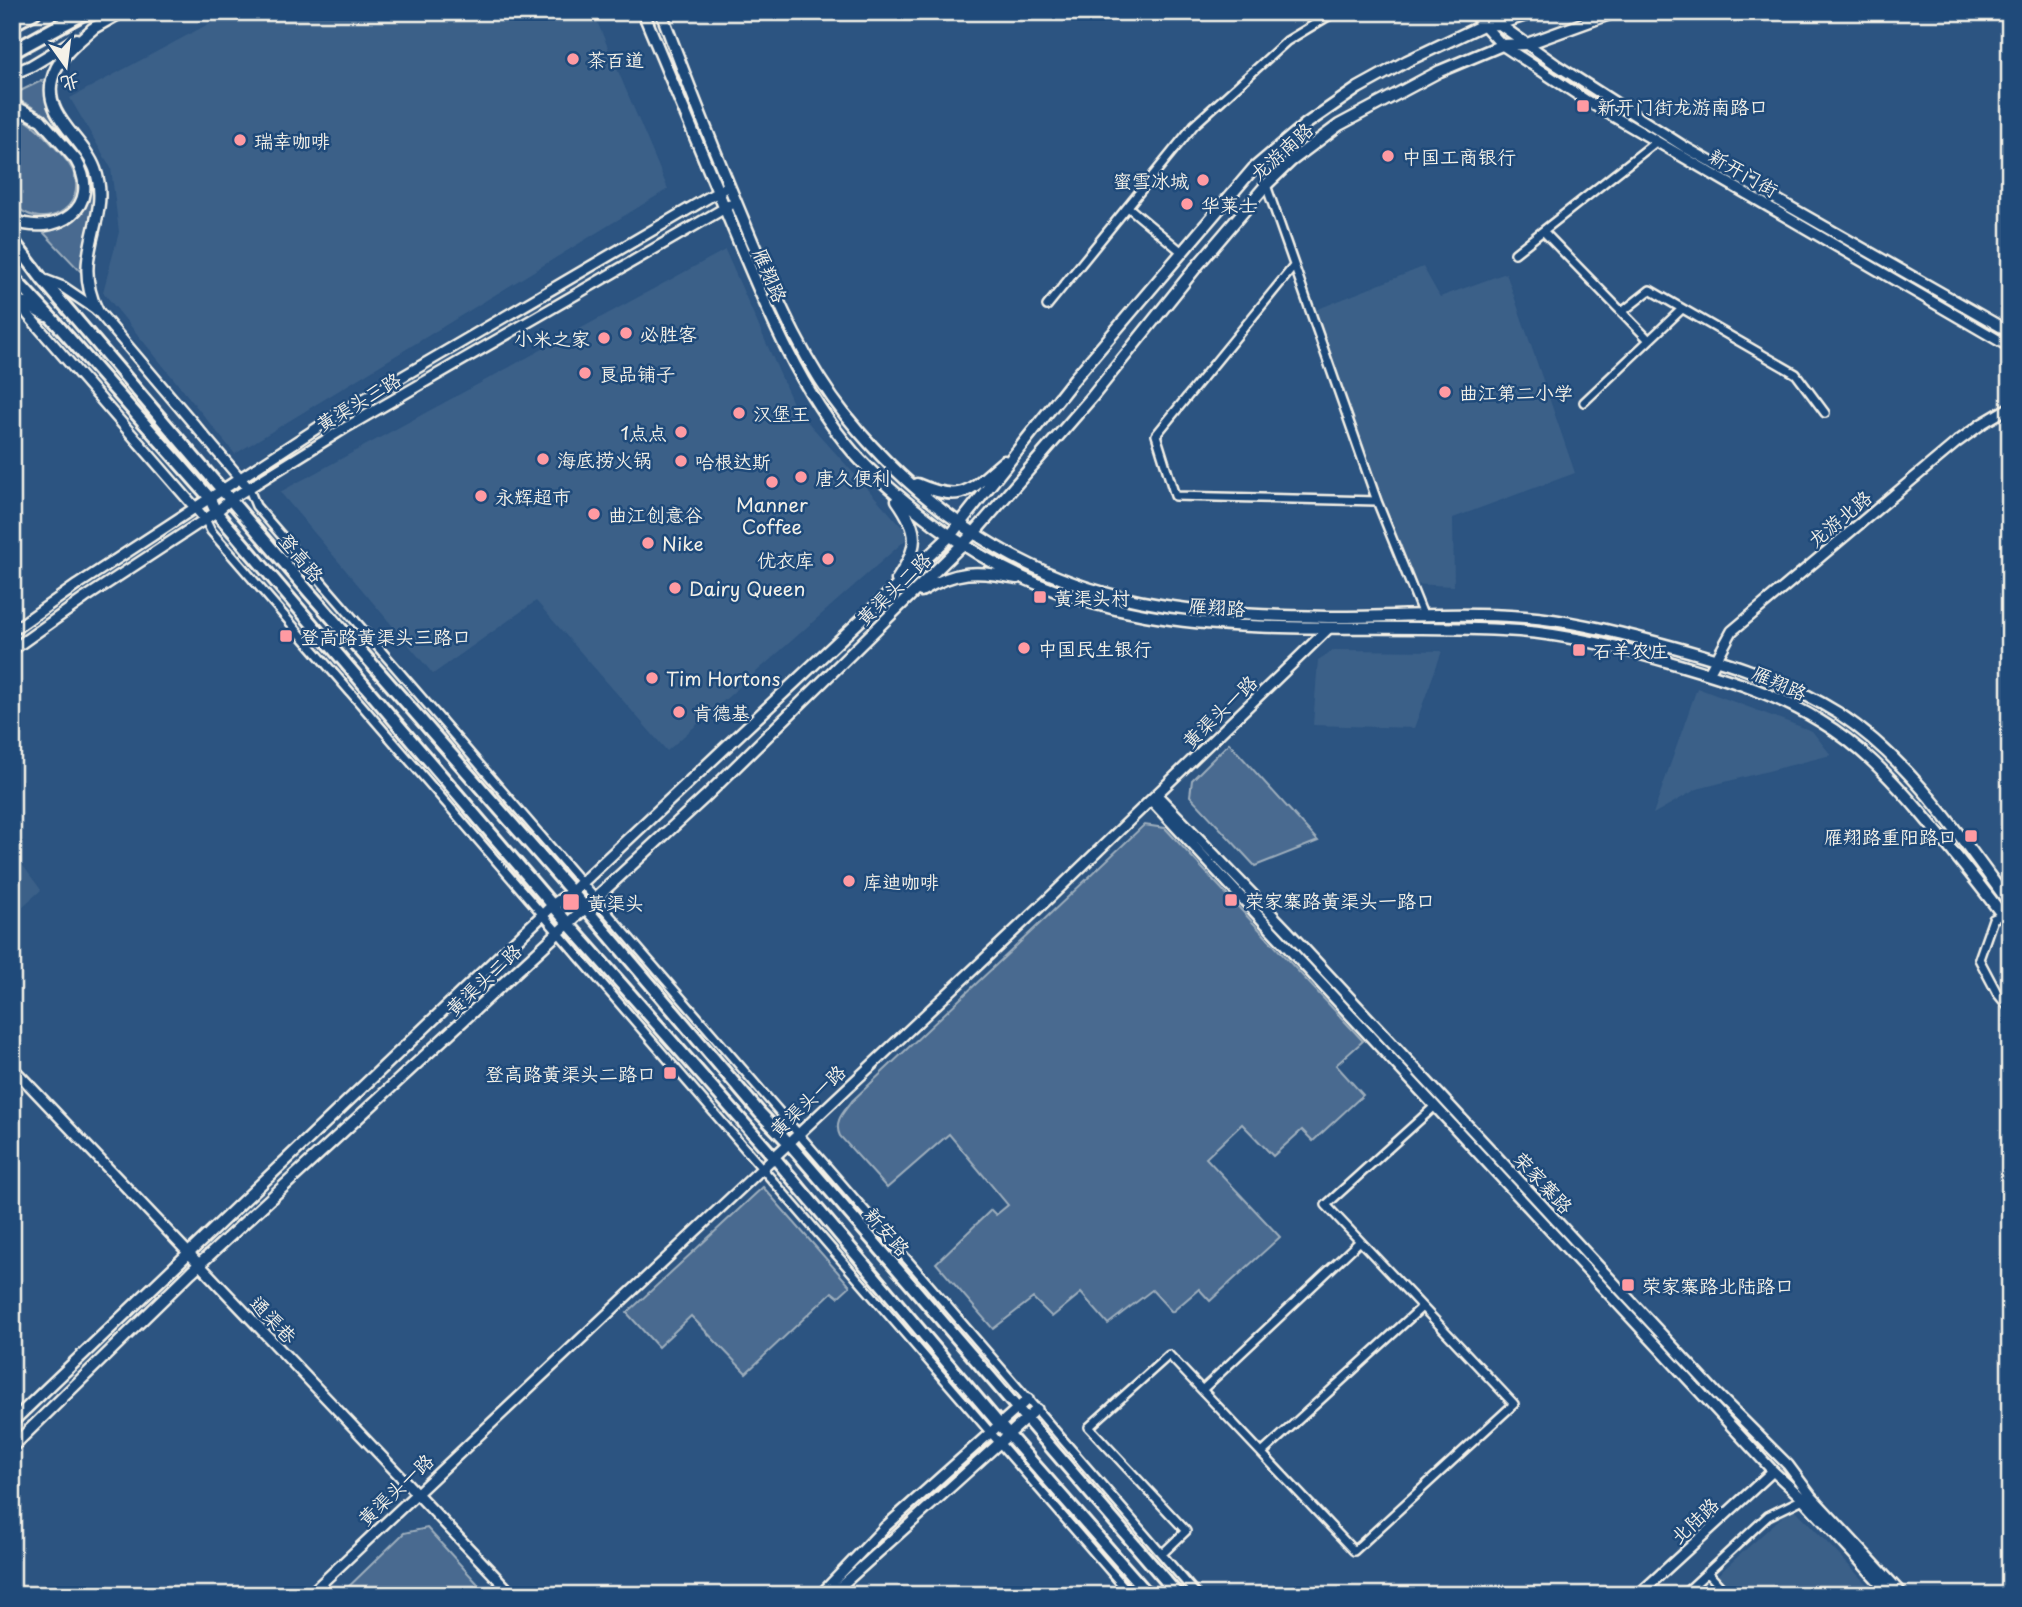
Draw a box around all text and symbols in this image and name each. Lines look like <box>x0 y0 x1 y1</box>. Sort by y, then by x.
north arrow <box>32 32 102 102</box>
place label: 茶百道 <box>587 45 644 73</box>
marker: 茶百道 <box>565 51 581 67</box>
text: 北 <box>58 68 83 99</box>
place label: 新开门街龙游南路口 <box>1597 92 1768 120</box>
marker: 新开门街龙游南路口 <box>1575 98 1591 114</box>
street label: 龙游南路 <box>1243 115 1319 187</box>
place label: 瑞幸咖啡 <box>254 126 330 154</box>
marker: 瑞幸咖啡 <box>232 132 248 148</box>
street label: 新开门街 <box>1704 141 1784 203</box>
place label: 中国工商银行 <box>1402 142 1516 170</box>
marker: 中国工商银行 <box>1380 148 1396 164</box>
place label: 蜜雪冰城 <box>1113 166 1189 194</box>
marker: 蜜雪冰城 <box>1195 172 1211 188</box>
place label: 华莱士 <box>1201 190 1258 218</box>
marker: 华莱士 <box>1179 196 1195 212</box>
street label: 雁翔路 <box>747 243 795 307</box>
place label: 必胜客 <box>640 319 697 347</box>
place label: 小米之家 <box>514 324 590 352</box>
marker: 必胜客 <box>618 325 634 341</box>
marker: 小米之家 <box>596 330 612 346</box>
place label: 良品铺子 <box>599 359 675 387</box>
street label: 黄渠头三路 <box>310 365 406 437</box>
marker: 良品铺子 <box>577 365 593 381</box>
place label: 曲江第二小学 <box>1459 378 1573 406</box>
marker: 曲江第二小学 <box>1437 384 1453 400</box>
place label: 汉堡王 <box>753 399 810 427</box>
marker: 汉堡王 <box>731 405 747 421</box>
place label: 1点点 <box>620 418 667 446</box>
marker: 1点点 <box>673 424 689 440</box>
place label: 海底捞火锅 <box>557 445 652 473</box>
place label: 哈根达斯 <box>695 447 771 475</box>
marker: 海底捞火锅 <box>535 451 551 467</box>
marker: 哈根达斯 <box>673 453 689 469</box>
place label: 唐久便利 <box>815 463 891 491</box>
marker: 唐久便利 <box>793 469 809 485</box>
marker: Manner Coffee <box>764 474 780 490</box>
place label: 永辉超市 <box>495 482 571 510</box>
street label: 龙游北路 <box>1801 483 1877 553</box>
marker: 永辉超市 <box>473 488 489 504</box>
place label: Manner Coffee <box>736 490 808 540</box>
place label: 曲江创意谷 <box>608 500 703 528</box>
marker: 曲江创意谷 <box>586 506 602 522</box>
street label: 登高路 <box>273 526 331 588</box>
place label: Nike <box>662 529 704 557</box>
marker: Nike <box>640 535 656 551</box>
place label: 优衣库 <box>757 545 814 573</box>
street label: 黄渠头二路 <box>849 545 937 631</box>
marker: 优衣库 <box>820 551 836 567</box>
place label: Dairy Queen <box>689 574 805 602</box>
marker: Dairy Queen <box>667 580 683 596</box>
place label: 黄渠头村 <box>1054 583 1130 611</box>
marker: 黄渠头村 <box>1032 589 1048 605</box>
street label: 雁翔路 <box>1188 590 1246 622</box>
place label: 登高路黄渠头三路口 <box>300 622 471 650</box>
marker: 登高路黄渠头三路口 <box>278 628 294 644</box>
place label: 中国民生银行 <box>1038 634 1152 662</box>
place label: 石羊农庄 <box>1593 636 1669 664</box>
marker: 中国民生银行 <box>1016 640 1032 656</box>
marker: 石羊农庄 <box>1571 642 1587 658</box>
street label: 雁翔路 <box>1748 658 1812 706</box>
place label: Tim Hortons <box>666 664 780 692</box>
street label: 黄渠头一路 <box>1175 668 1263 754</box>
marker: Tim Hortons <box>644 670 660 686</box>
place label: 肯德基 <box>693 698 750 726</box>
marker: 肯德基 <box>671 704 687 720</box>
place label: 雁翔路重阳路口 <box>1824 822 1957 850</box>
marker: 雁翔路重阳路口 <box>1963 828 1979 844</box>
place label: 库迪咖啡 <box>863 867 939 895</box>
marker: 库迪咖啡 <box>841 873 857 889</box>
place label: 荣家寨路黄渠头一路口 <box>1245 886 1435 914</box>
place label: 黄渠头 <box>587 888 644 916</box>
marker: 黄渠头 <box>561 892 581 912</box>
marker: 荣家寨路黄渠头一路口 <box>1223 892 1239 908</box>
street label: 黄渠头二路 <box>439 936 527 1022</box>
street label: 黄渠头一路 <box>763 1057 851 1143</box>
place label: 登高路黄渠头二路口 <box>485 1059 656 1087</box>
marker: 登高路黄渠头二路口 <box>662 1065 678 1081</box>
street label: 荣家寨路 <box>1508 1145 1580 1219</box>
street label: 新安路 <box>859 1200 917 1262</box>
place label: 荣家寨路北陆路口 <box>1642 1271 1794 1299</box>
marker: 荣家寨路北陆路口 <box>1620 1277 1636 1293</box>
street label: 通渠巷 <box>244 1289 304 1349</box>
street label: 黄渠头一路 <box>351 1446 439 1532</box>
street label: 北陆路 <box>1664 1490 1724 1550</box>

